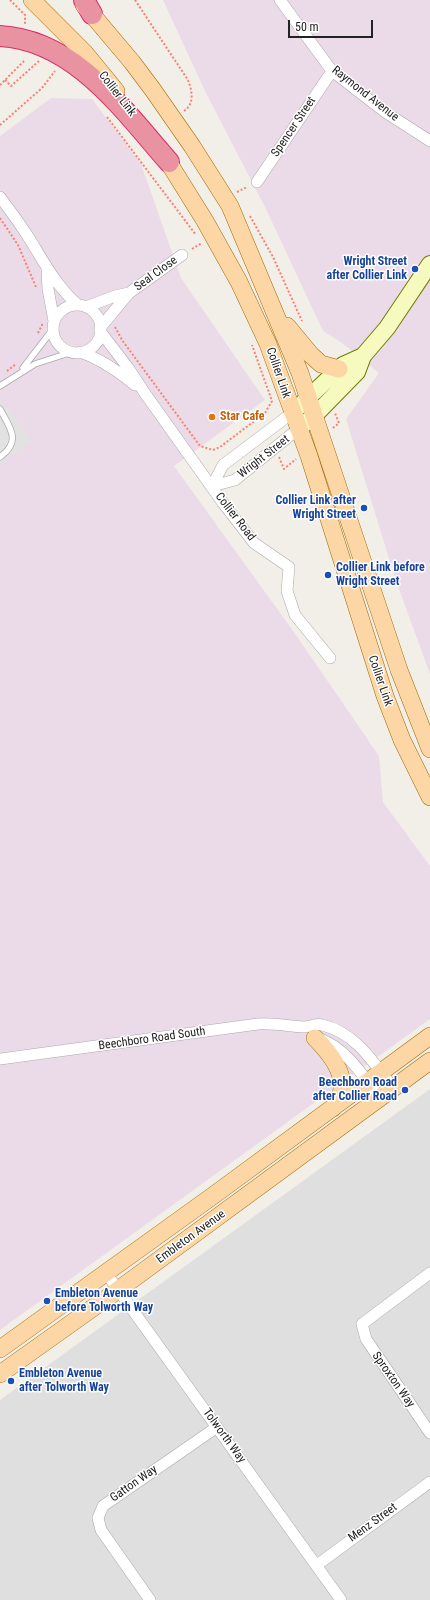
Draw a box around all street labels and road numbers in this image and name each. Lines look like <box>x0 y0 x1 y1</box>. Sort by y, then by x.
street label: Raymond Avenue <box>329 63 401 125</box>
street label: Collier Link <box>95 69 139 119</box>
street label: Spencer Street <box>269 94 319 160</box>
street label: Seal Close <box>132 254 180 294</box>
street label: Collier Link <box>263 346 293 400</box>
street label: Wright Street <box>235 432 293 482</box>
street label: Collier Road <box>212 490 258 544</box>
street label: Collier Link <box>365 654 395 708</box>
street label: Beechboro Road South <box>98 1024 206 1054</box>
street label: Embleton Avenue <box>154 1207 228 1267</box>
street label: Sproxton Way <box>369 1349 417 1411</box>
street label: Tolworth Way <box>199 1406 249 1466</box>
street label: Gatton Way <box>108 1463 160 1505</box>
street label: Menz Street <box>346 1501 400 1545</box>

